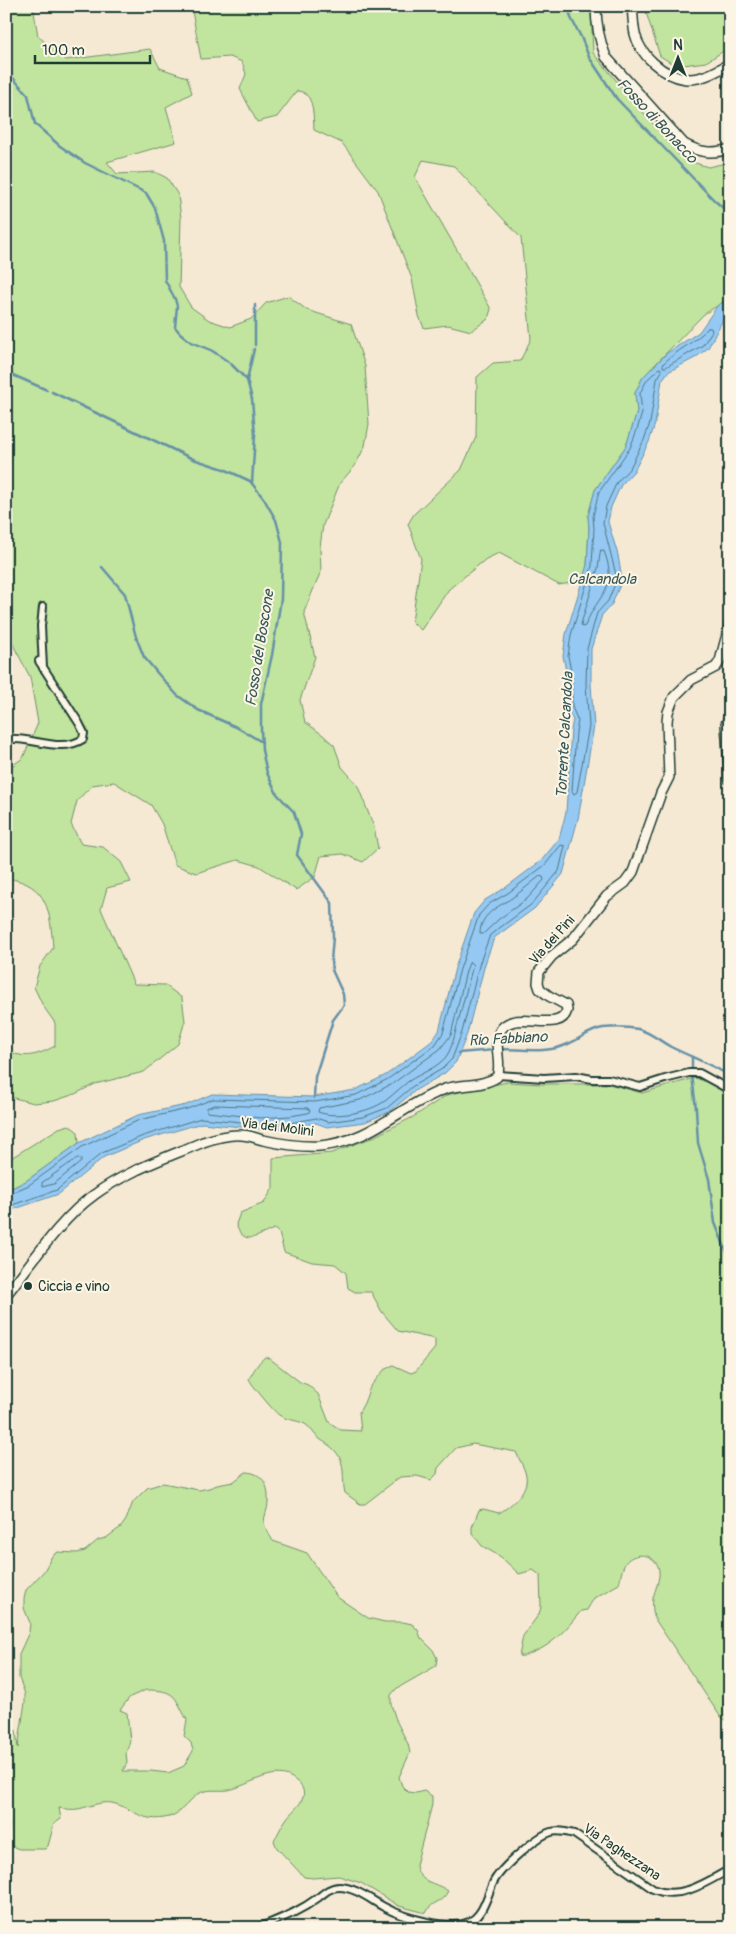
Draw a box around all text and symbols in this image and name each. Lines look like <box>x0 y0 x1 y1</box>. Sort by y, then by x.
scale bar <box>35 32 150 64</box>
north arrow <box>654 32 704 82</box>
text: N <box>673 37 683 54</box>
text: 100 m <box>42 41 85 60</box>
water label: Fosso di Bonacco <box>613 74 702 168</box>
water label: Calcandola <box>568 570 637 589</box>
water label: Fosso del Boscone <box>241 587 279 707</box>
water label: Torrente Calcandola <box>552 670 578 799</box>
street label: Via dei Pini <box>525 912 579 968</box>
water label: Rio Fabbiano <box>468 1027 549 1051</box>
street label: Via dei Molini <box>239 1114 315 1140</box>
place label: Ciccia e vino <box>38 1278 110 1295</box>
marker: Ciccia e vino <box>22 1280 34 1292</box>
street label: Via Paghezzana <box>580 1820 664 1884</box>

